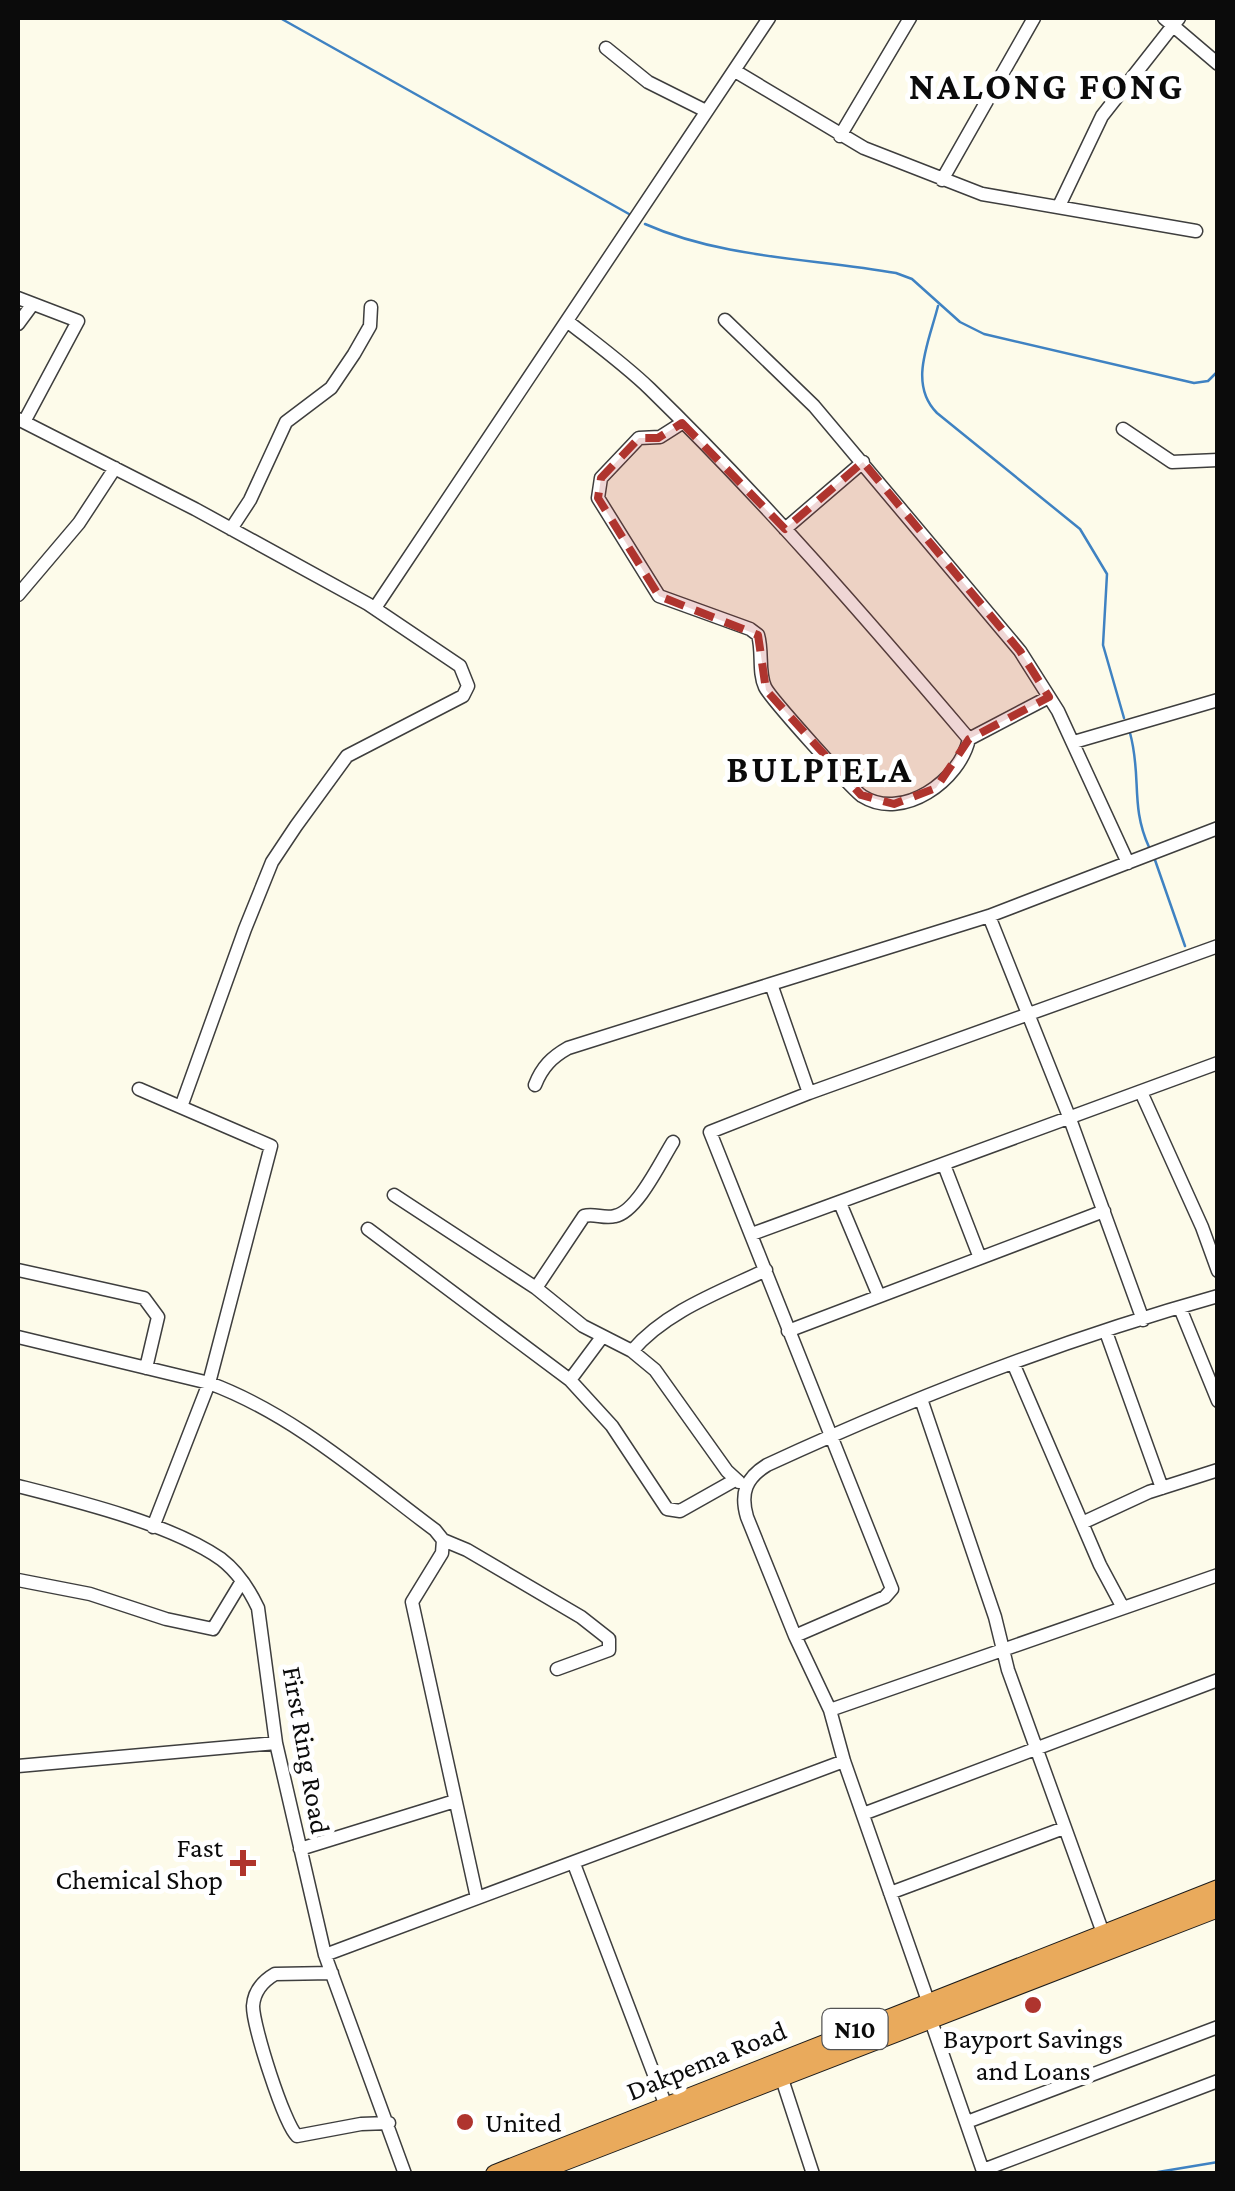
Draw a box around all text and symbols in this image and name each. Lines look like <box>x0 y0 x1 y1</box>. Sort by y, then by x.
district label: NALONG FONG <box>909 65 1185 107</box>
district label: BULPIELA <box>726 748 914 790</box>
street label: First Ring Road <box>277 1664 337 1837</box>
place label: Fast Chemical Shop <box>55 1832 224 1895</box>
marker: Fast Chemical Shop <box>232 1852 254 1874</box>
marker: Bayport Savings and Loans <box>1022 1994 1044 2016</box>
road number: N10 <box>822 2009 888 2049</box>
street label: Dakpema Road <box>622 2014 791 2107</box>
place label: Bayport Savings and Loans <box>943 2023 1123 2086</box>
place label: United <box>485 2107 562 2138</box>
marker: United <box>454 2111 476 2133</box>

